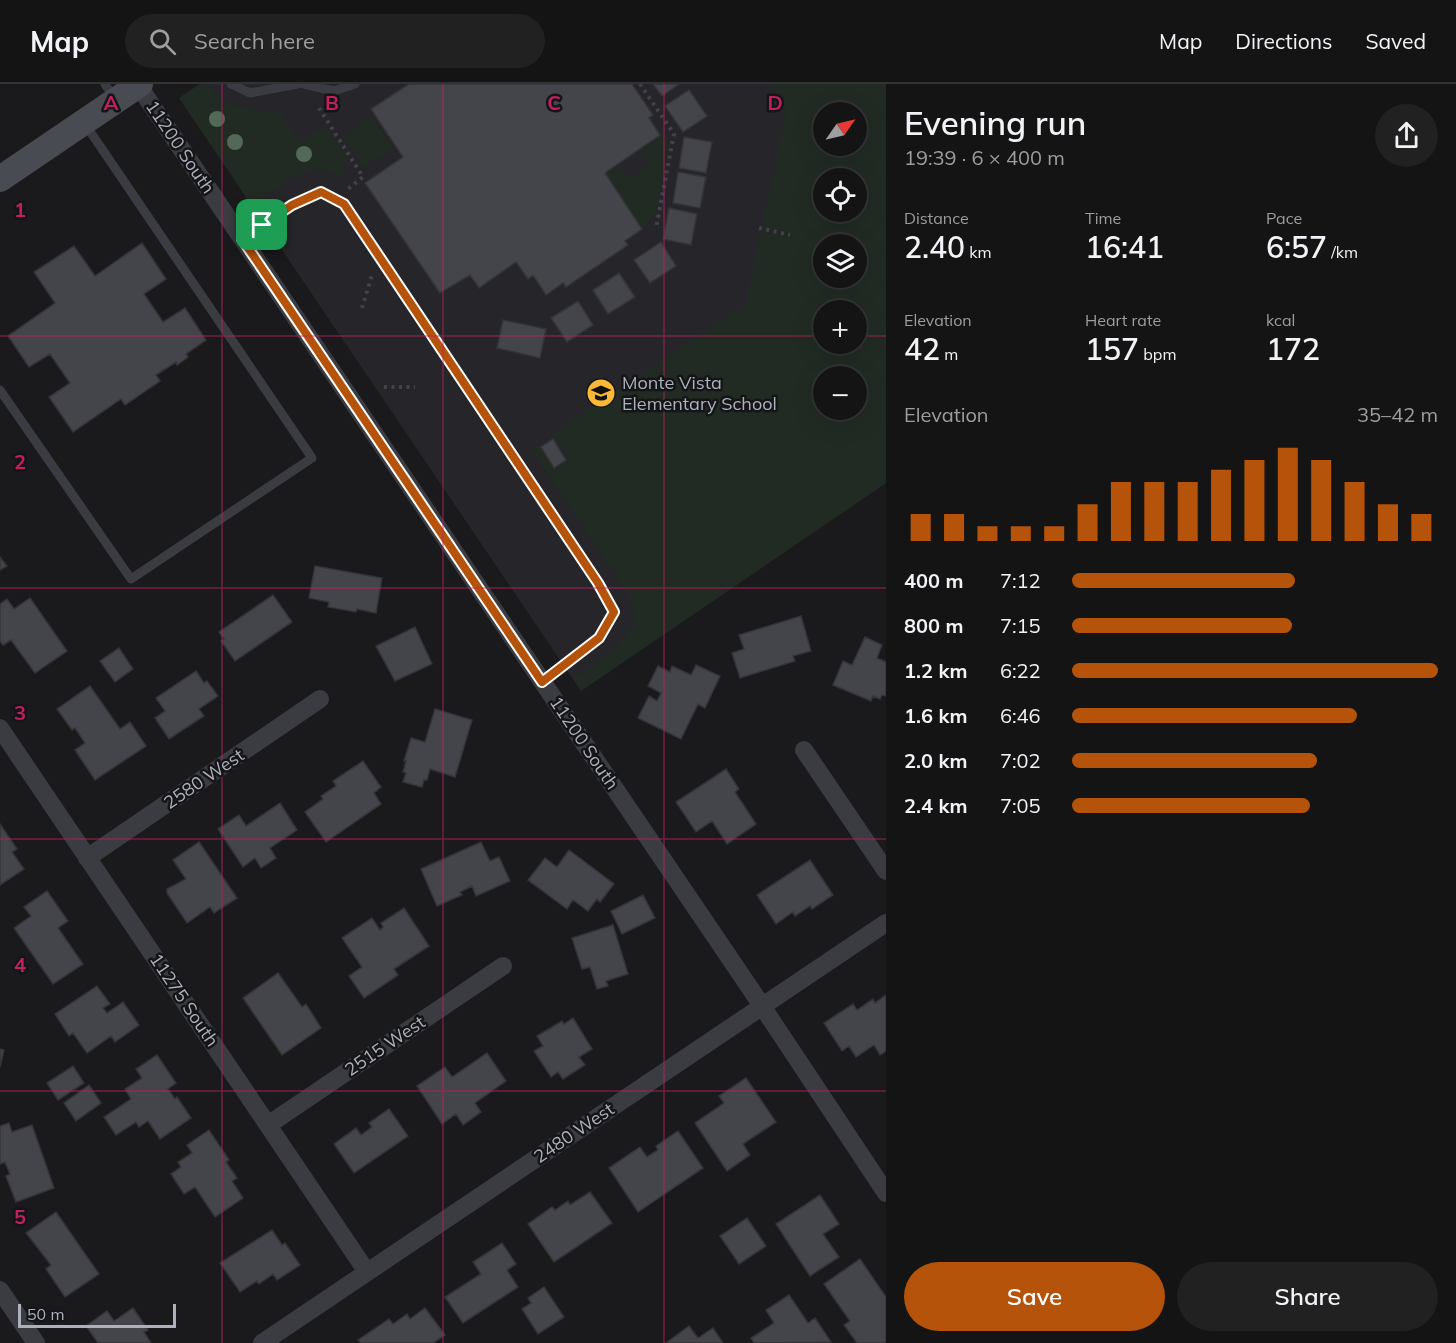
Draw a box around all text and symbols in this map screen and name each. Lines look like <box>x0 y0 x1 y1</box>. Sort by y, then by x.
search box <box>125 14 545 68</box>
text: Map <box>30 24 89 59</box>
icon: search <box>146 25 179 58</box>
text: Search here <box>194 27 315 55</box>
text: Map <box>1159 28 1202 54</box>
text: Directions <box>1235 28 1332 54</box>
text: Saved <box>1365 28 1426 54</box>
text: A <box>104 90 119 115</box>
text: B <box>325 90 339 115</box>
text: C <box>547 90 561 115</box>
text: D <box>767 90 783 115</box>
street label: 11200 South <box>141 96 220 198</box>
north arrow <box>813 102 867 156</box>
map controls <box>813 102 867 420</box>
text: Evening run <box>904 102 1086 143</box>
button: share <box>1375 104 1438 167</box>
text: 19:39 · 6 × 400 m <box>904 145 1065 170</box>
button: locate <box>813 168 867 222</box>
text: 1 <box>14 197 26 222</box>
pin <box>236 199 287 250</box>
icon: arrive <box>245 208 278 241</box>
text: Distance <box>904 208 969 228</box>
text: Time <box>1085 208 1121 228</box>
text: Pace <box>1266 208 1302 228</box>
text: 2.40 <box>904 228 965 266</box>
text: 16:41 <box>1085 228 1164 266</box>
text: 6:57 <box>1266 228 1327 266</box>
button: layers <box>813 234 867 288</box>
text: km <box>965 242 992 262</box>
text: /km <box>1327 242 1358 262</box>
button: + <box>813 300 867 354</box>
text: Elevation <box>904 310 972 330</box>
text: Heart rate <box>1085 310 1161 330</box>
text: kcal <box>1266 310 1295 330</box>
text: 42 <box>904 330 940 368</box>
text: 157 <box>1085 330 1139 368</box>
text: 172 <box>1266 330 1320 368</box>
text: m <box>940 344 958 364</box>
text: bpm <box>1139 344 1176 364</box>
button: − <box>813 366 867 420</box>
place label: Monte Vista Elementary School <box>622 371 777 415</box>
school or university icon: Monte Vista Elementary School <box>585 377 617 409</box>
text: Elevation <box>904 402 989 427</box>
text: 35–42 m <box>1357 402 1438 427</box>
text: 2 <box>14 449 26 474</box>
text: 400 m <box>904 568 963 593</box>
text: 7:12 <box>1000 568 1041 593</box>
text: 800 m <box>904 613 963 638</box>
text: 7:15 <box>1000 613 1041 638</box>
text: 1.2 km <box>904 658 967 683</box>
text: 6:22 <box>1000 658 1041 683</box>
street label: 11200 South <box>545 692 624 794</box>
text: 3 <box>14 700 26 725</box>
text: 1.6 km <box>904 703 967 728</box>
text: 6:46 <box>1000 703 1041 728</box>
street label: 2580 West <box>159 743 248 814</box>
text: 2.0 km <box>904 748 967 773</box>
text: 7:02 <box>1000 748 1041 773</box>
text: 2.4 km <box>904 793 967 818</box>
text: 7:05 <box>1000 793 1041 818</box>
street label: 11275 South <box>145 949 224 1051</box>
text: 4 <box>14 952 26 977</box>
street label: 2515 West <box>340 1010 429 1081</box>
street label: 2480 West <box>529 1097 618 1168</box>
text: 5 <box>14 1204 26 1229</box>
button: Save <box>904 1262 1165 1331</box>
button: Share <box>1177 1262 1438 1331</box>
scale bar <box>18 1301 176 1328</box>
text: 50 m <box>27 1304 64 1324</box>

